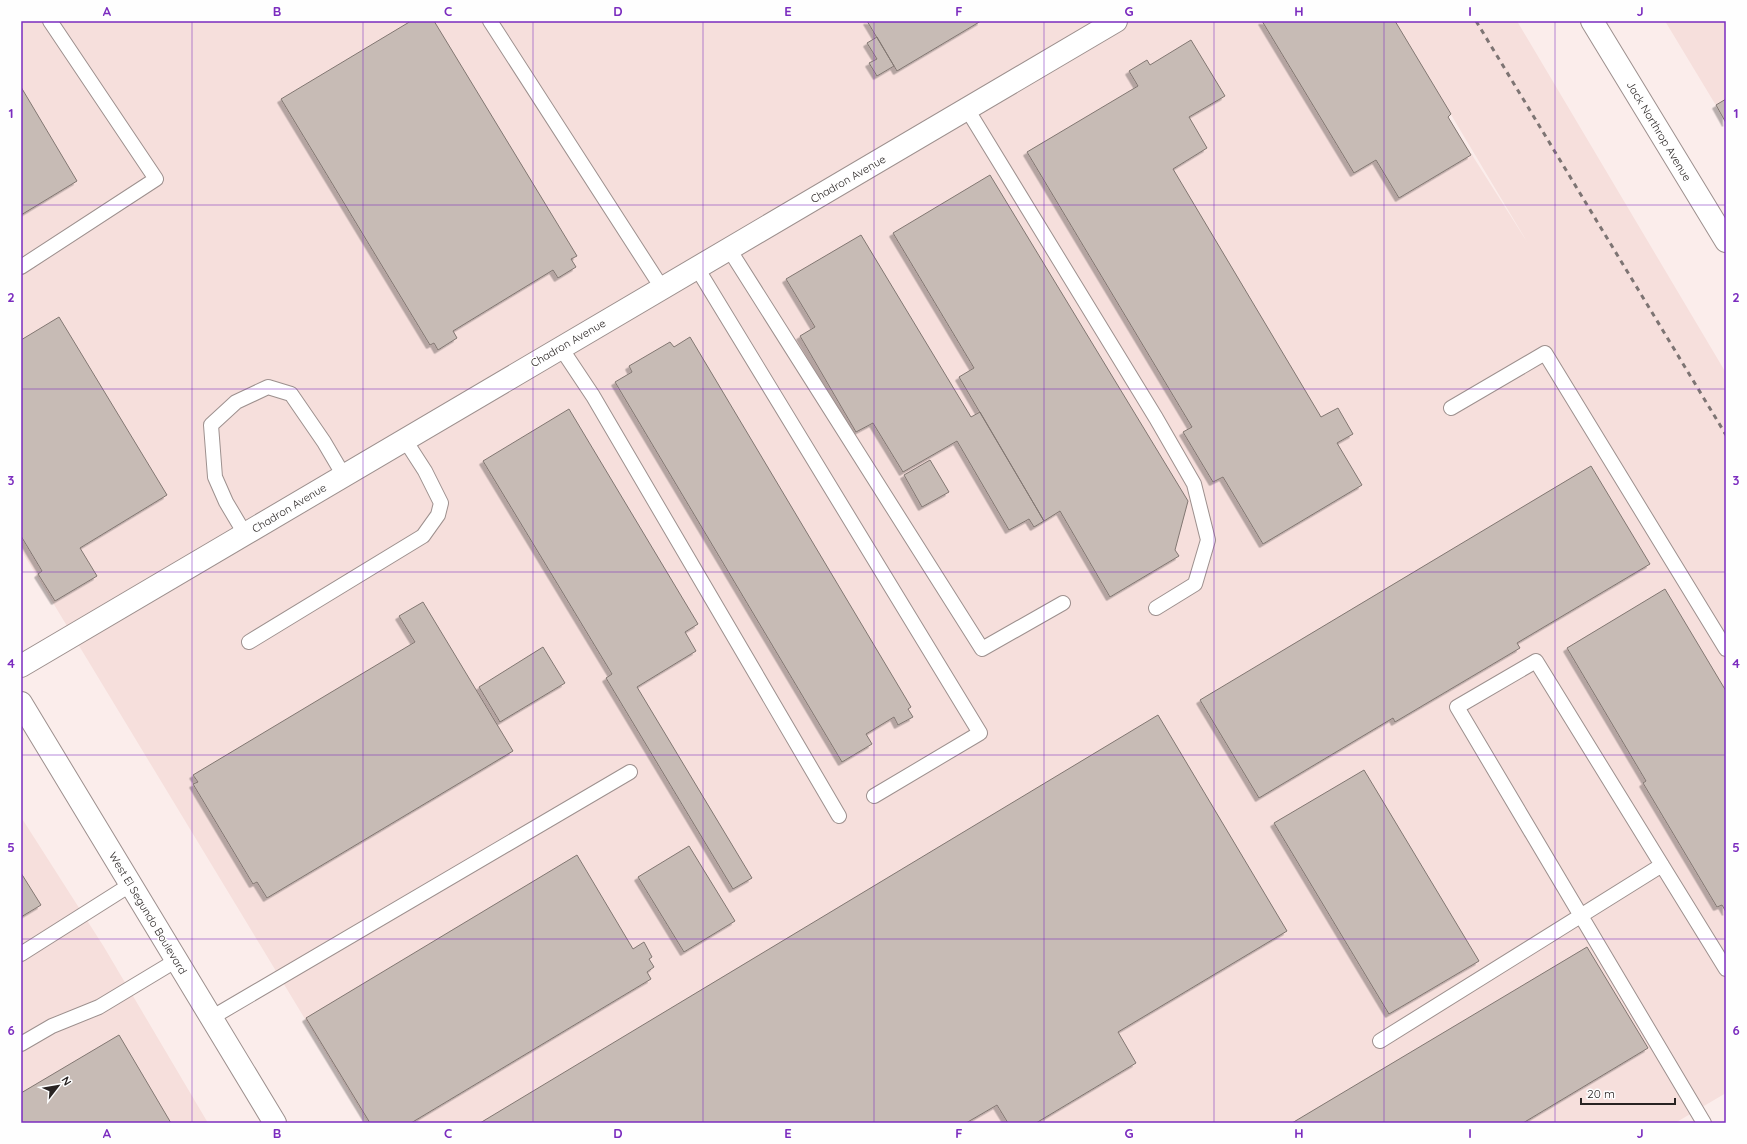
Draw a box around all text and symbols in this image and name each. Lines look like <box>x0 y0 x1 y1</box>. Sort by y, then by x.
text: A <box>103 3 112 19</box>
text: B <box>273 3 281 19</box>
text: C <box>444 3 452 19</box>
text: D <box>613 3 623 19</box>
text: E <box>784 3 792 19</box>
text: F <box>955 3 963 19</box>
text: G <box>1124 3 1134 19</box>
text: H <box>1294 3 1304 19</box>
text: I <box>1468 3 1472 19</box>
text: J <box>1636 3 1644 19</box>
street label: Jack Northrop Avenue <box>1624 78 1694 184</box>
text: 1 <box>8 105 14 121</box>
text: 1 <box>1733 105 1739 121</box>
street label: Chadron Avenue <box>808 152 888 206</box>
text: 2 <box>7 289 15 305</box>
text: 2 <box>1732 289 1740 305</box>
street label: Chadron Avenue <box>528 316 608 370</box>
text: 3 <box>8 472 15 488</box>
text: 3 <box>1733 472 1740 488</box>
street label: Chadron Avenue <box>249 480 329 536</box>
text: 4 <box>7 655 15 671</box>
text: 4 <box>1732 655 1740 671</box>
text: 5 <box>7 839 15 855</box>
text: 5 <box>1732 839 1740 855</box>
street label: West El Segundo Boulevard <box>106 849 190 977</box>
text: 6 <box>7 1022 15 1038</box>
text: 6 <box>1732 1022 1740 1038</box>
north arrow <box>38 1066 78 1106</box>
text: N <box>58 1074 75 1088</box>
scale bar <box>1581 1080 1675 1106</box>
text: 20 m <box>1587 1086 1615 1101</box>
text: A <box>103 1125 112 1141</box>
text: B <box>273 1125 281 1141</box>
text: C <box>444 1125 452 1141</box>
text: D <box>613 1125 623 1141</box>
text: E <box>784 1125 792 1141</box>
text: F <box>955 1125 963 1141</box>
text: G <box>1124 1125 1134 1141</box>
text: H <box>1294 1125 1304 1141</box>
text: I <box>1468 1125 1472 1141</box>
text: J <box>1636 1125 1644 1141</box>

